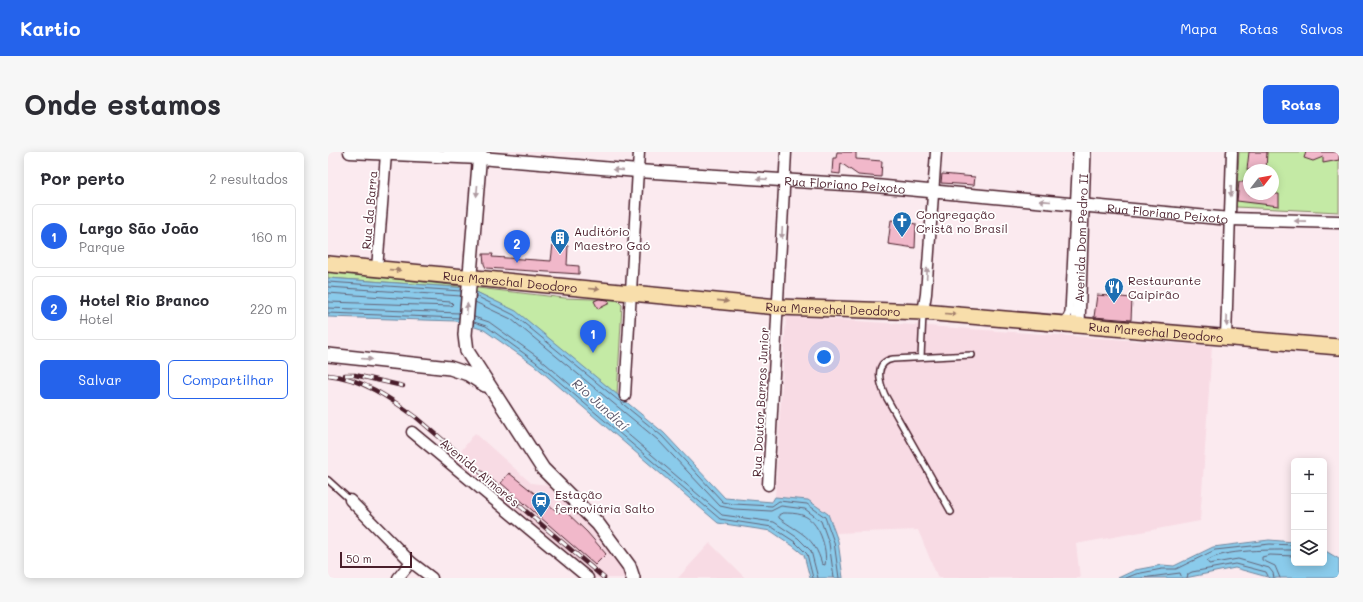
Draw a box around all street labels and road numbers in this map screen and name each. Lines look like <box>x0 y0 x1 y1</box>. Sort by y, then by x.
street label: Rua da Barra <box>358 170 380 250</box>
street label: Rua Floriano Peixoto <box>784 172 906 197</box>
street label: Avenida Dom Pedro II <box>1071 173 1091 303</box>
street label: Rua Floriano Peixoto <box>1106 200 1229 227</box>
street label: Rua Marechal Deodoro <box>442 267 578 296</box>
street label: Rua Marechal Deodoro <box>765 298 901 319</box>
street label: Rua Marechal Deodoro <box>1088 318 1224 345</box>
street label: Rua Doutor Barros Junior <box>748 327 772 477</box>
street label: Avenida Aimorés <box>437 434 523 510</box>

